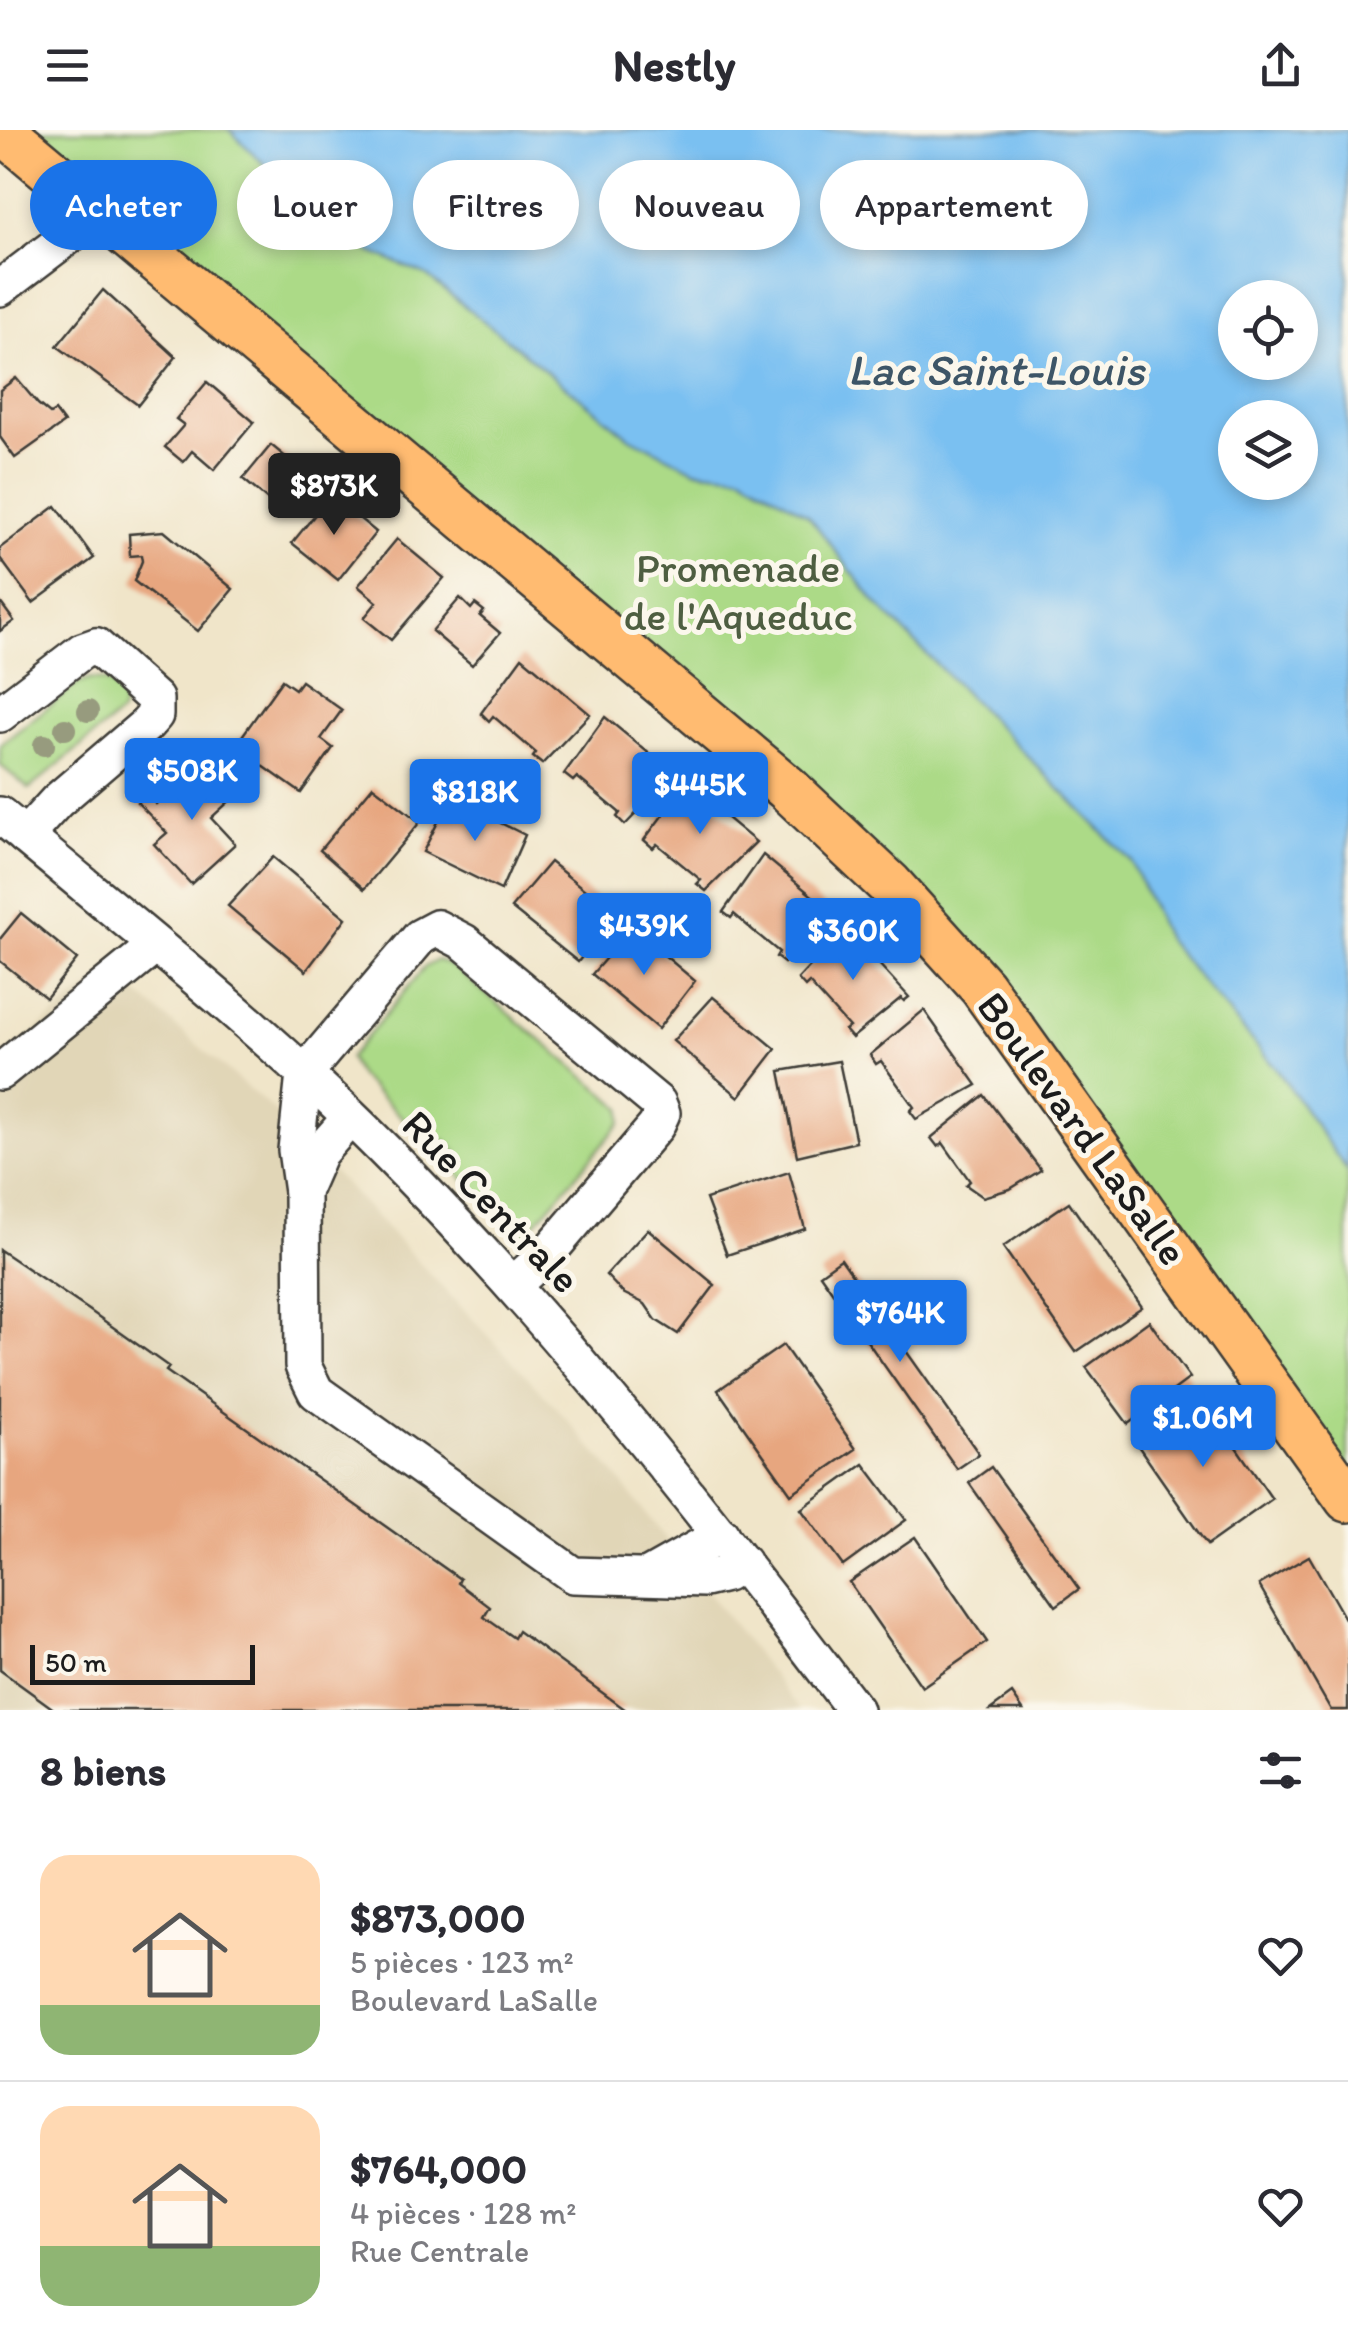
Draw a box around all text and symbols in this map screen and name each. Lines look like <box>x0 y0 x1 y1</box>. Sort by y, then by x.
icon: menu <box>40 38 95 93</box>
text: Nestly <box>613 38 735 92</box>
icon: share <box>1253 38 1308 93</box>
chip: Acheter <box>30 160 217 250</box>
chip: Louer <box>237 160 393 250</box>
chip: Filtres <box>413 160 579 250</box>
chip: Nouveau <box>599 160 800 250</box>
chip: Appartement <box>820 160 1088 250</box>
map controls <box>1218 280 1318 500</box>
button: locate <box>1218 280 1318 380</box>
water label: Lac Saint-Louis <box>847 342 1146 396</box>
button: layers <box>1218 400 1318 500</box>
pin: $873K <box>264 453 404 538</box>
text: $873K <box>290 466 378 504</box>
park label: Promenade de l'Aqueduc <box>623 542 853 641</box>
pin: $508K <box>122 738 262 823</box>
text: $508K <box>147 751 237 789</box>
pin: $445K <box>630 752 770 837</box>
pin: $818K <box>405 759 545 844</box>
text: $445K <box>654 765 746 803</box>
text: $818K <box>432 772 518 810</box>
pin: $439K <box>574 893 714 978</box>
pin: $360K <box>783 898 923 983</box>
text: $439K <box>599 906 689 944</box>
text: $360K <box>808 911 898 949</box>
street label: Boulevard LaSalle <box>966 982 1199 1275</box>
street label: Rue Centrale <box>392 1099 592 1304</box>
pin: $764K <box>830 1280 970 1365</box>
text: $764K <box>856 1293 944 1331</box>
pin: $1.06M <box>1122 1385 1284 1470</box>
text: $1.06M <box>1153 1398 1253 1436</box>
scale bar <box>30 1640 255 1684</box>
text: 50 m <box>45 1645 107 1679</box>
icon: filters <box>1253 1743 1308 1798</box>
text: 8 biens <box>40 1745 166 1796</box>
text: $873,000 <box>350 1892 526 1943</box>
icon: home <box>120 1895 240 2015</box>
icon: heart <box>1253 1928 1308 1983</box>
text: 5 pièces · 123 m² <box>350 1943 574 1981</box>
text: Boulevard LaSalle <box>350 1981 598 2019</box>
text: $764,000 <box>350 2143 527 2194</box>
icon: home <box>120 2146 240 2266</box>
icon: heart <box>1253 2179 1308 2234</box>
text: 4 pièces · 128 m² <box>350 2194 576 2232</box>
text: Rue Centrale <box>350 2232 529 2270</box>

